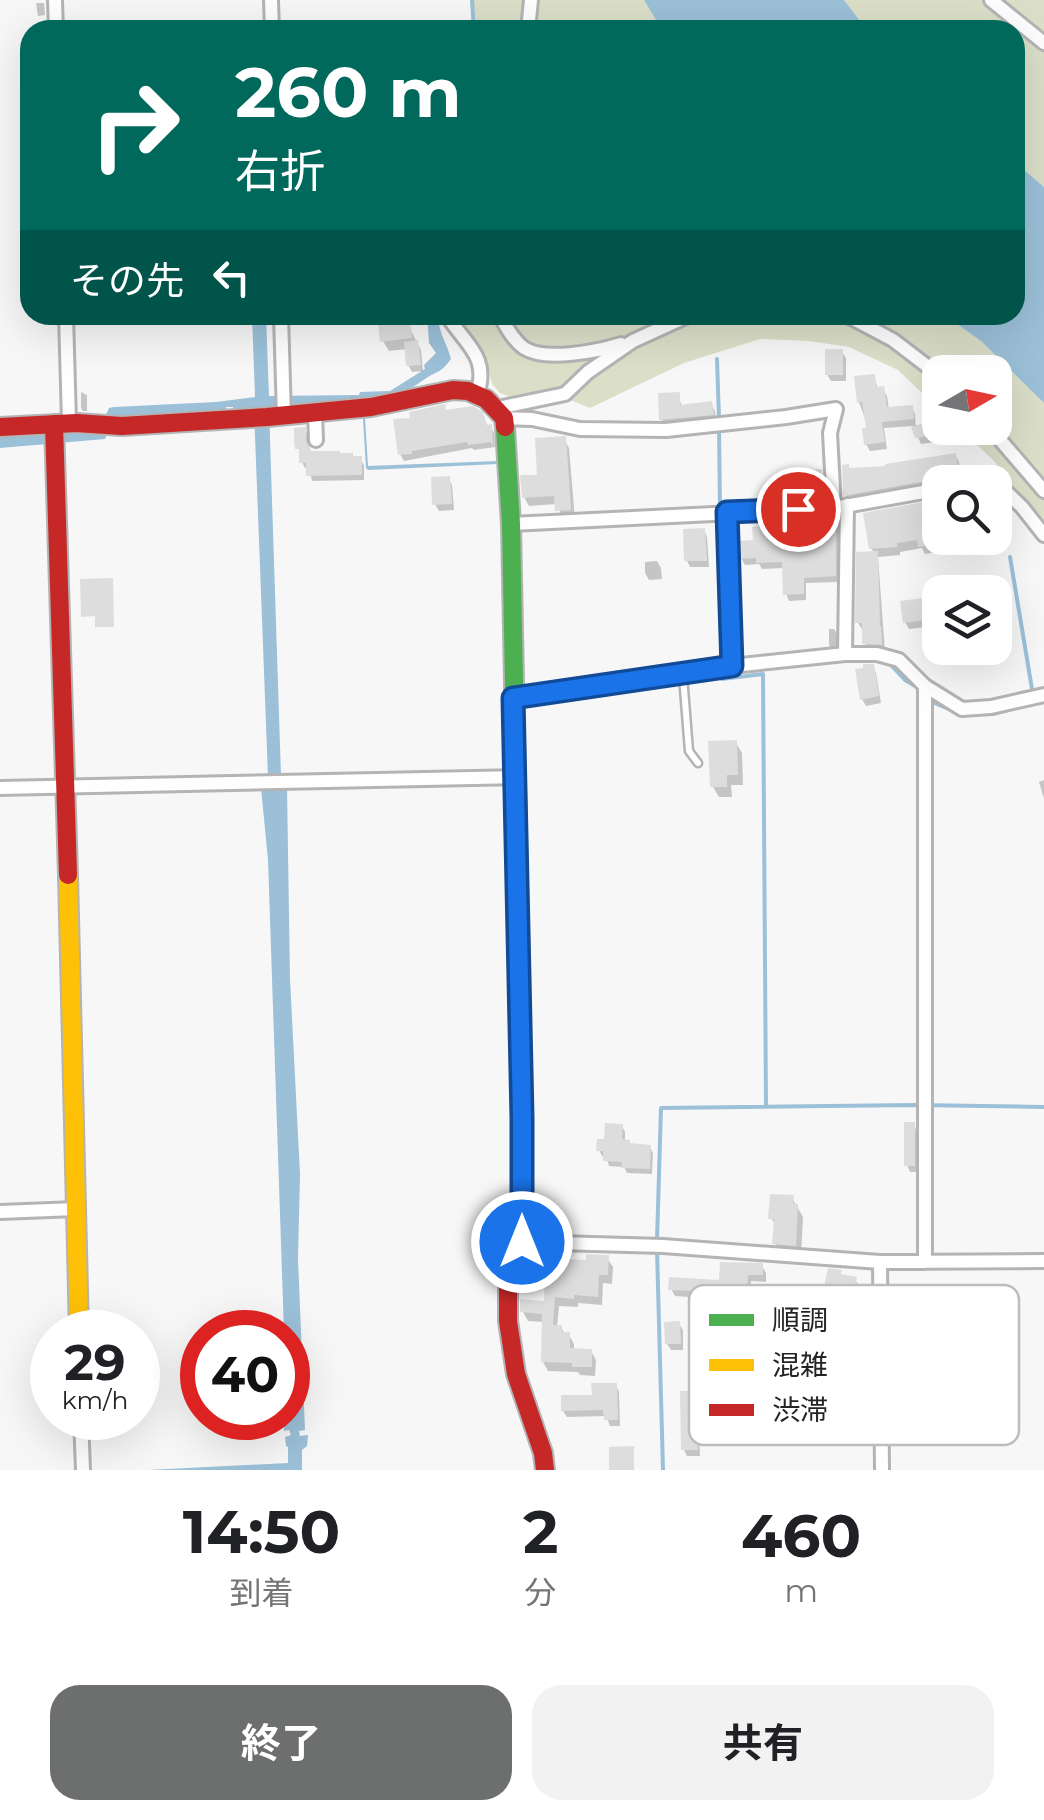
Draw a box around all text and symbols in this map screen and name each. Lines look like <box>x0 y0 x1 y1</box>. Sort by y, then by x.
text: 260 m <box>235 49 462 135</box>
icon: right <box>70 60 200 190</box>
text: 右折 <box>235 143 325 198</box>
icon: left <box>204 250 259 305</box>
text: その先 <box>70 257 184 304</box>
north arrow <box>922 355 1012 445</box>
map controls <box>922 355 1012 665</box>
button: search <box>922 465 1012 555</box>
pin <box>756 467 841 552</box>
icon: arrive <box>771 482 826 537</box>
button: layers <box>922 575 1012 665</box>
position arrow <box>470 1190 574 1294</box>
legend <box>689 1285 1019 1445</box>
text: 順調 <box>772 1303 828 1337</box>
speed limit sign: 40 <box>180 1310 310 1440</box>
text: 29 <box>64 1332 126 1393</box>
text: 混雑 <box>772 1348 828 1382</box>
text: km/h <box>62 1385 128 1415</box>
text: 渋滞 <box>772 1393 828 1427</box>
text: 14:50 <box>183 1495 340 1568</box>
text: 2 <box>523 1495 558 1568</box>
text: 460 <box>741 1499 861 1572</box>
text: m <box>784 1571 818 1610</box>
text: 到着 <box>229 1573 293 1612</box>
text: 分 <box>525 1573 557 1612</box>
button: 終了 <box>50 1685 512 1800</box>
button: 共有 <box>532 1685 994 1800</box>

